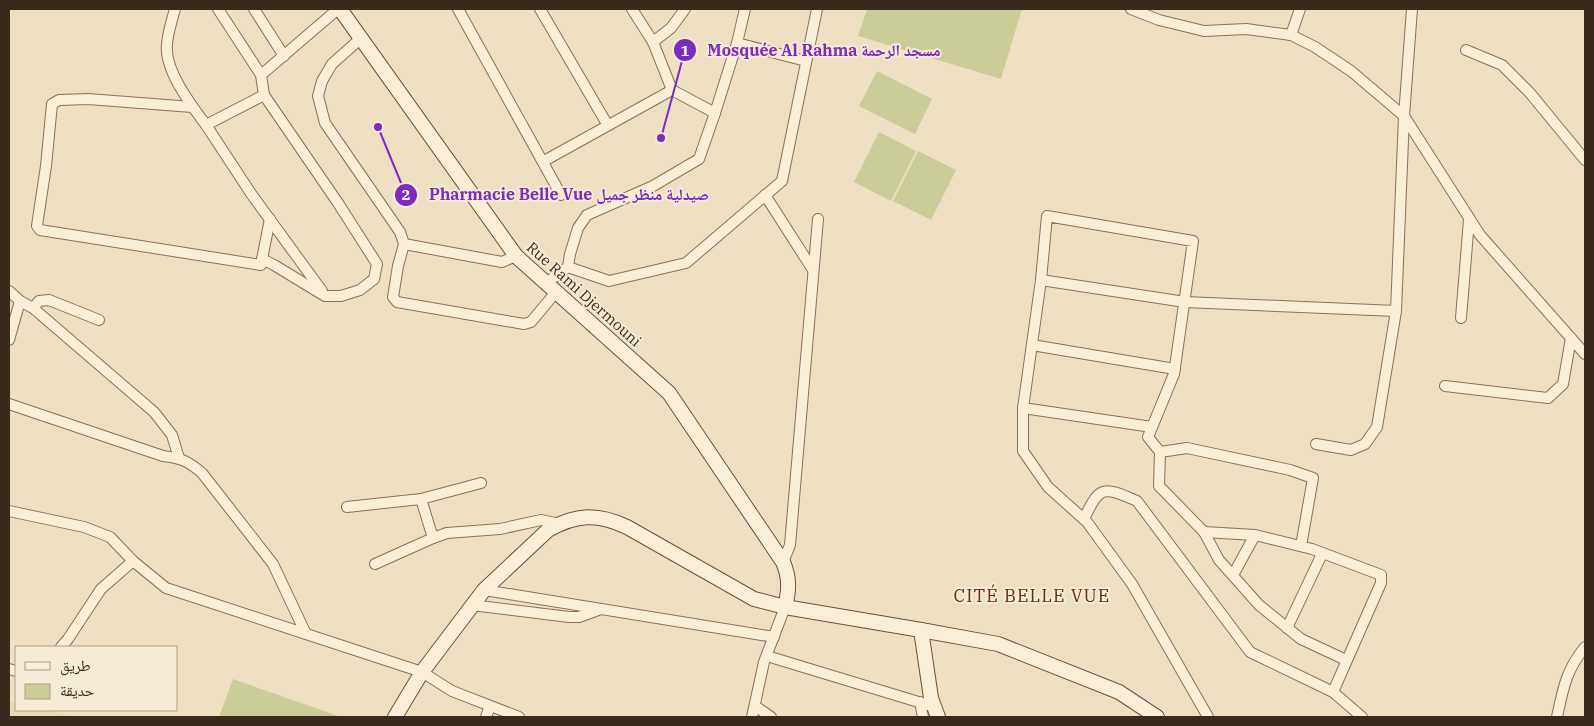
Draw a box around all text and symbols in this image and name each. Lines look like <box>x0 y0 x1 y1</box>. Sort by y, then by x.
callout: Mosquée Al Rahma مسجد الرحمة <box>672 35 951 66</box>
text: Mosquée Al Rahma مسجد الرحمة <box>707 40 941 60</box>
text: 1 <box>680 41 690 60</box>
callout: Pharmacie Belle Vue صيدلية منظر جميل <box>394 179 719 210</box>
text: Pharmacie Belle Vue صيدلية منظر جميل <box>429 184 709 204</box>
text: 2 <box>401 185 411 204</box>
street label: Rue Rami Djermouni <box>523 238 645 351</box>
district label: CITÉ BELLE VUE <box>954 584 1110 607</box>
legend <box>15 646 178 711</box>
text: طريق <box>60 656 91 676</box>
text: حديقة <box>60 681 95 700</box>

